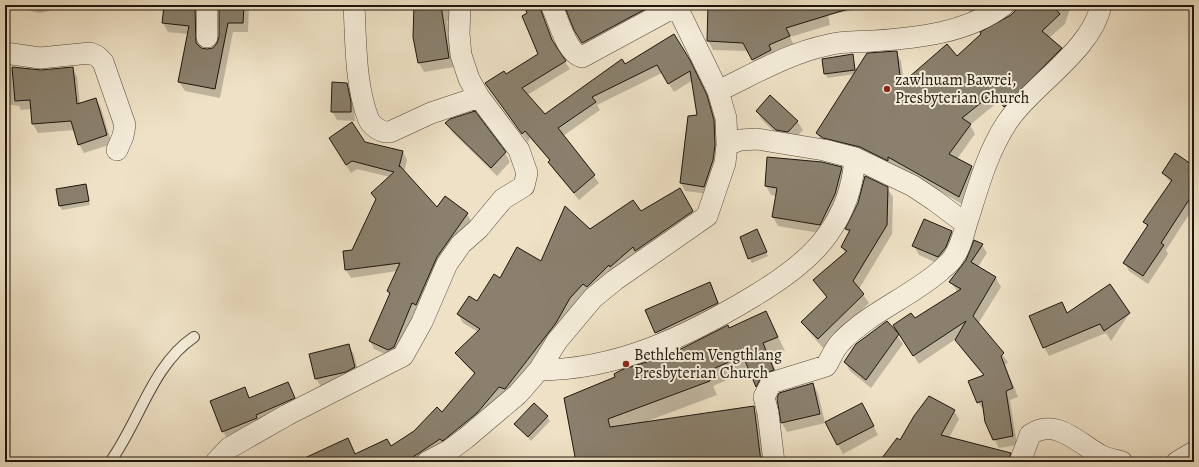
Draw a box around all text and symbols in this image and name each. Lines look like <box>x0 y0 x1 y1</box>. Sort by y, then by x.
place label: zawlnuam Bawrei, Presbyterian Church <box>895 69 1030 109</box>
marker: zawlnuam Bawrei, Presbyterian Church <box>882 84 892 94</box>
place label: Bethlehem Vengthlang Presbyterian Church <box>634 344 782 384</box>
marker: Bethlehem Vengthlang Presbyterian Church <box>621 359 631 369</box>

